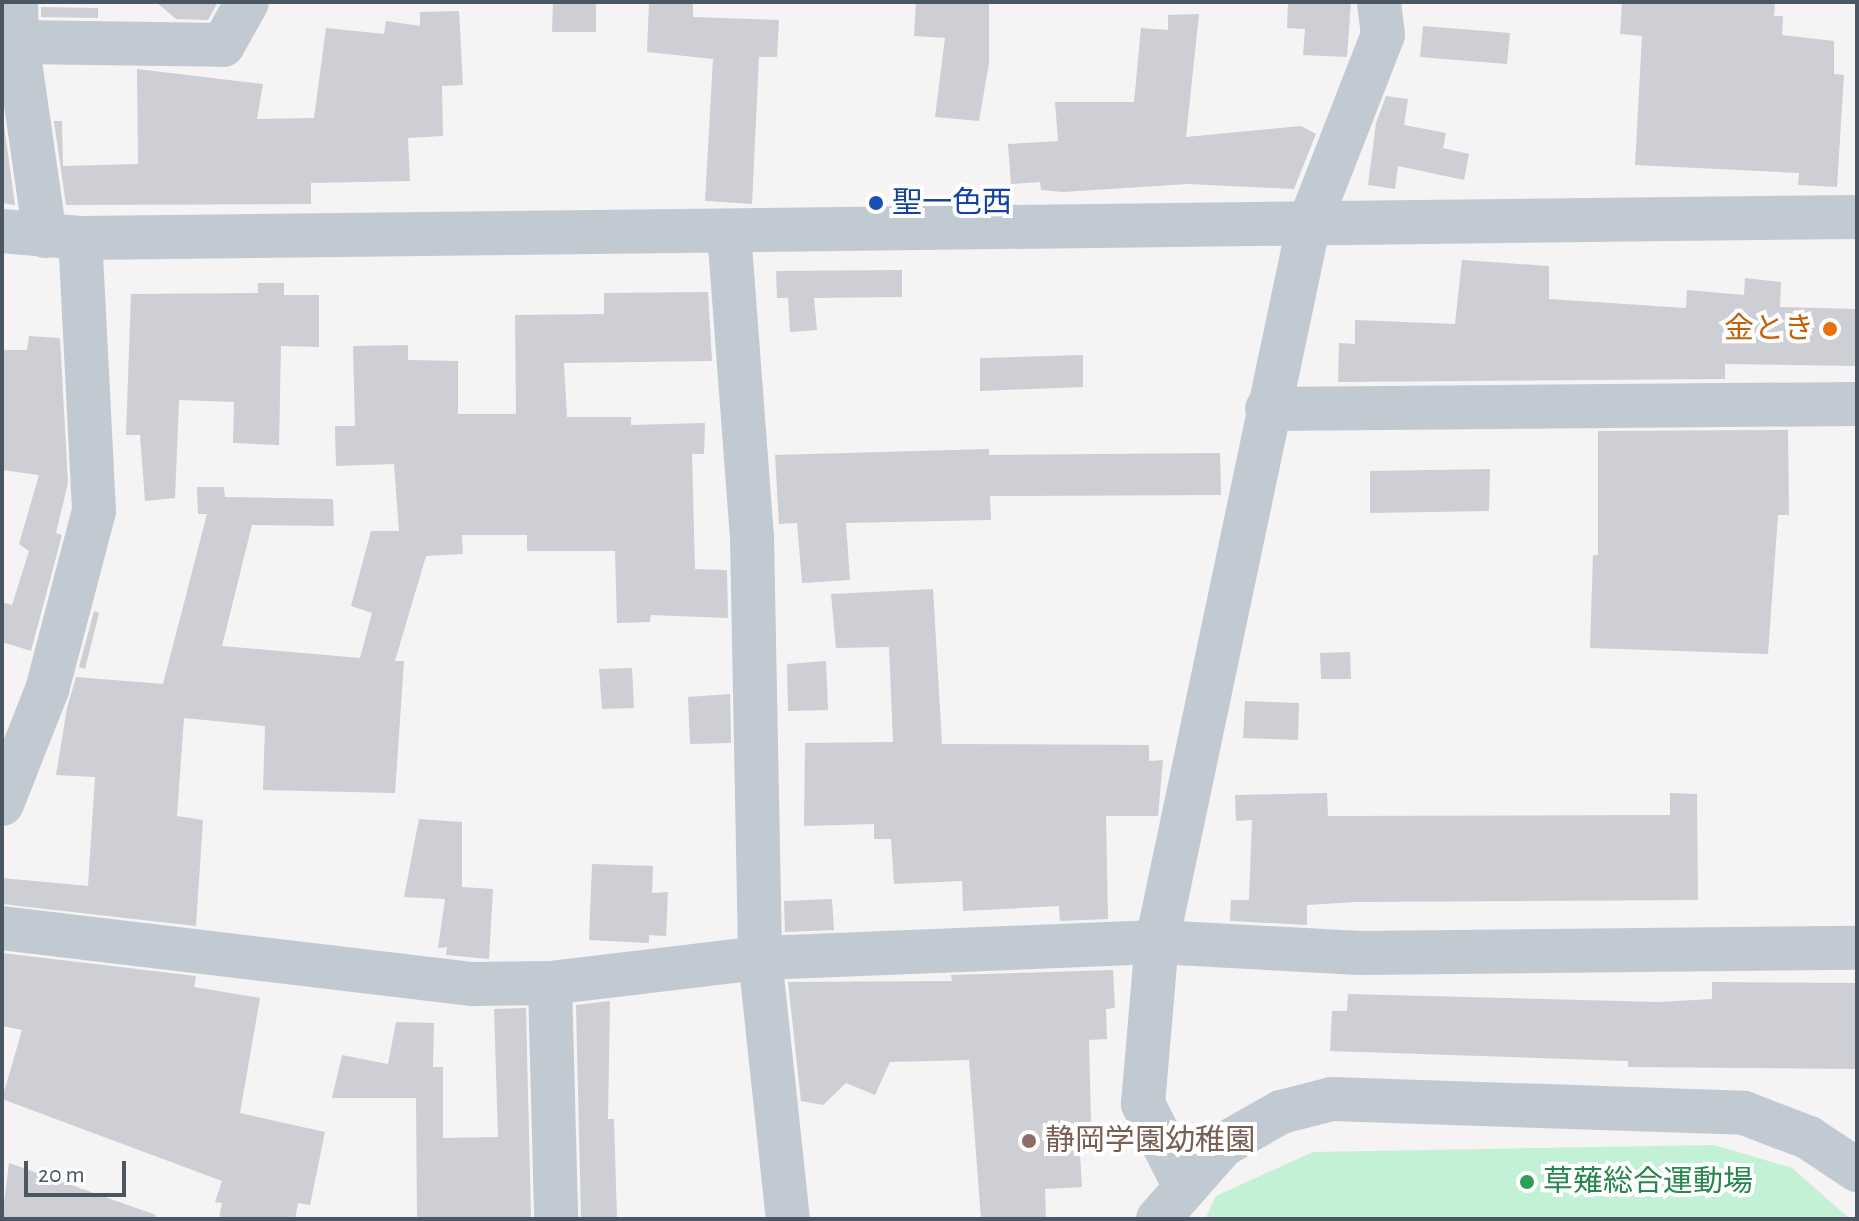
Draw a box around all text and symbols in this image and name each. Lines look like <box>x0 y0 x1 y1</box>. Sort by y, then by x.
place label: 聖一色西 <box>892 185 1012 221</box>
marker: 聖一色西 <box>867 194 885 212</box>
place label: 金とき <box>1724 311 1814 347</box>
marker: 金とき <box>1821 320 1839 338</box>
place label: 静岡学園幼稚園 <box>1045 1123 1255 1159</box>
marker: 静岡学園幼稚園 <box>1020 1132 1038 1150</box>
scale bar <box>28 1145 130 1195</box>
text: 20 m <box>38 1163 85 1187</box>
place label: 草薙総合運動場 <box>1543 1164 1753 1200</box>
marker: 草薙総合運動場 <box>1518 1173 1536 1191</box>

